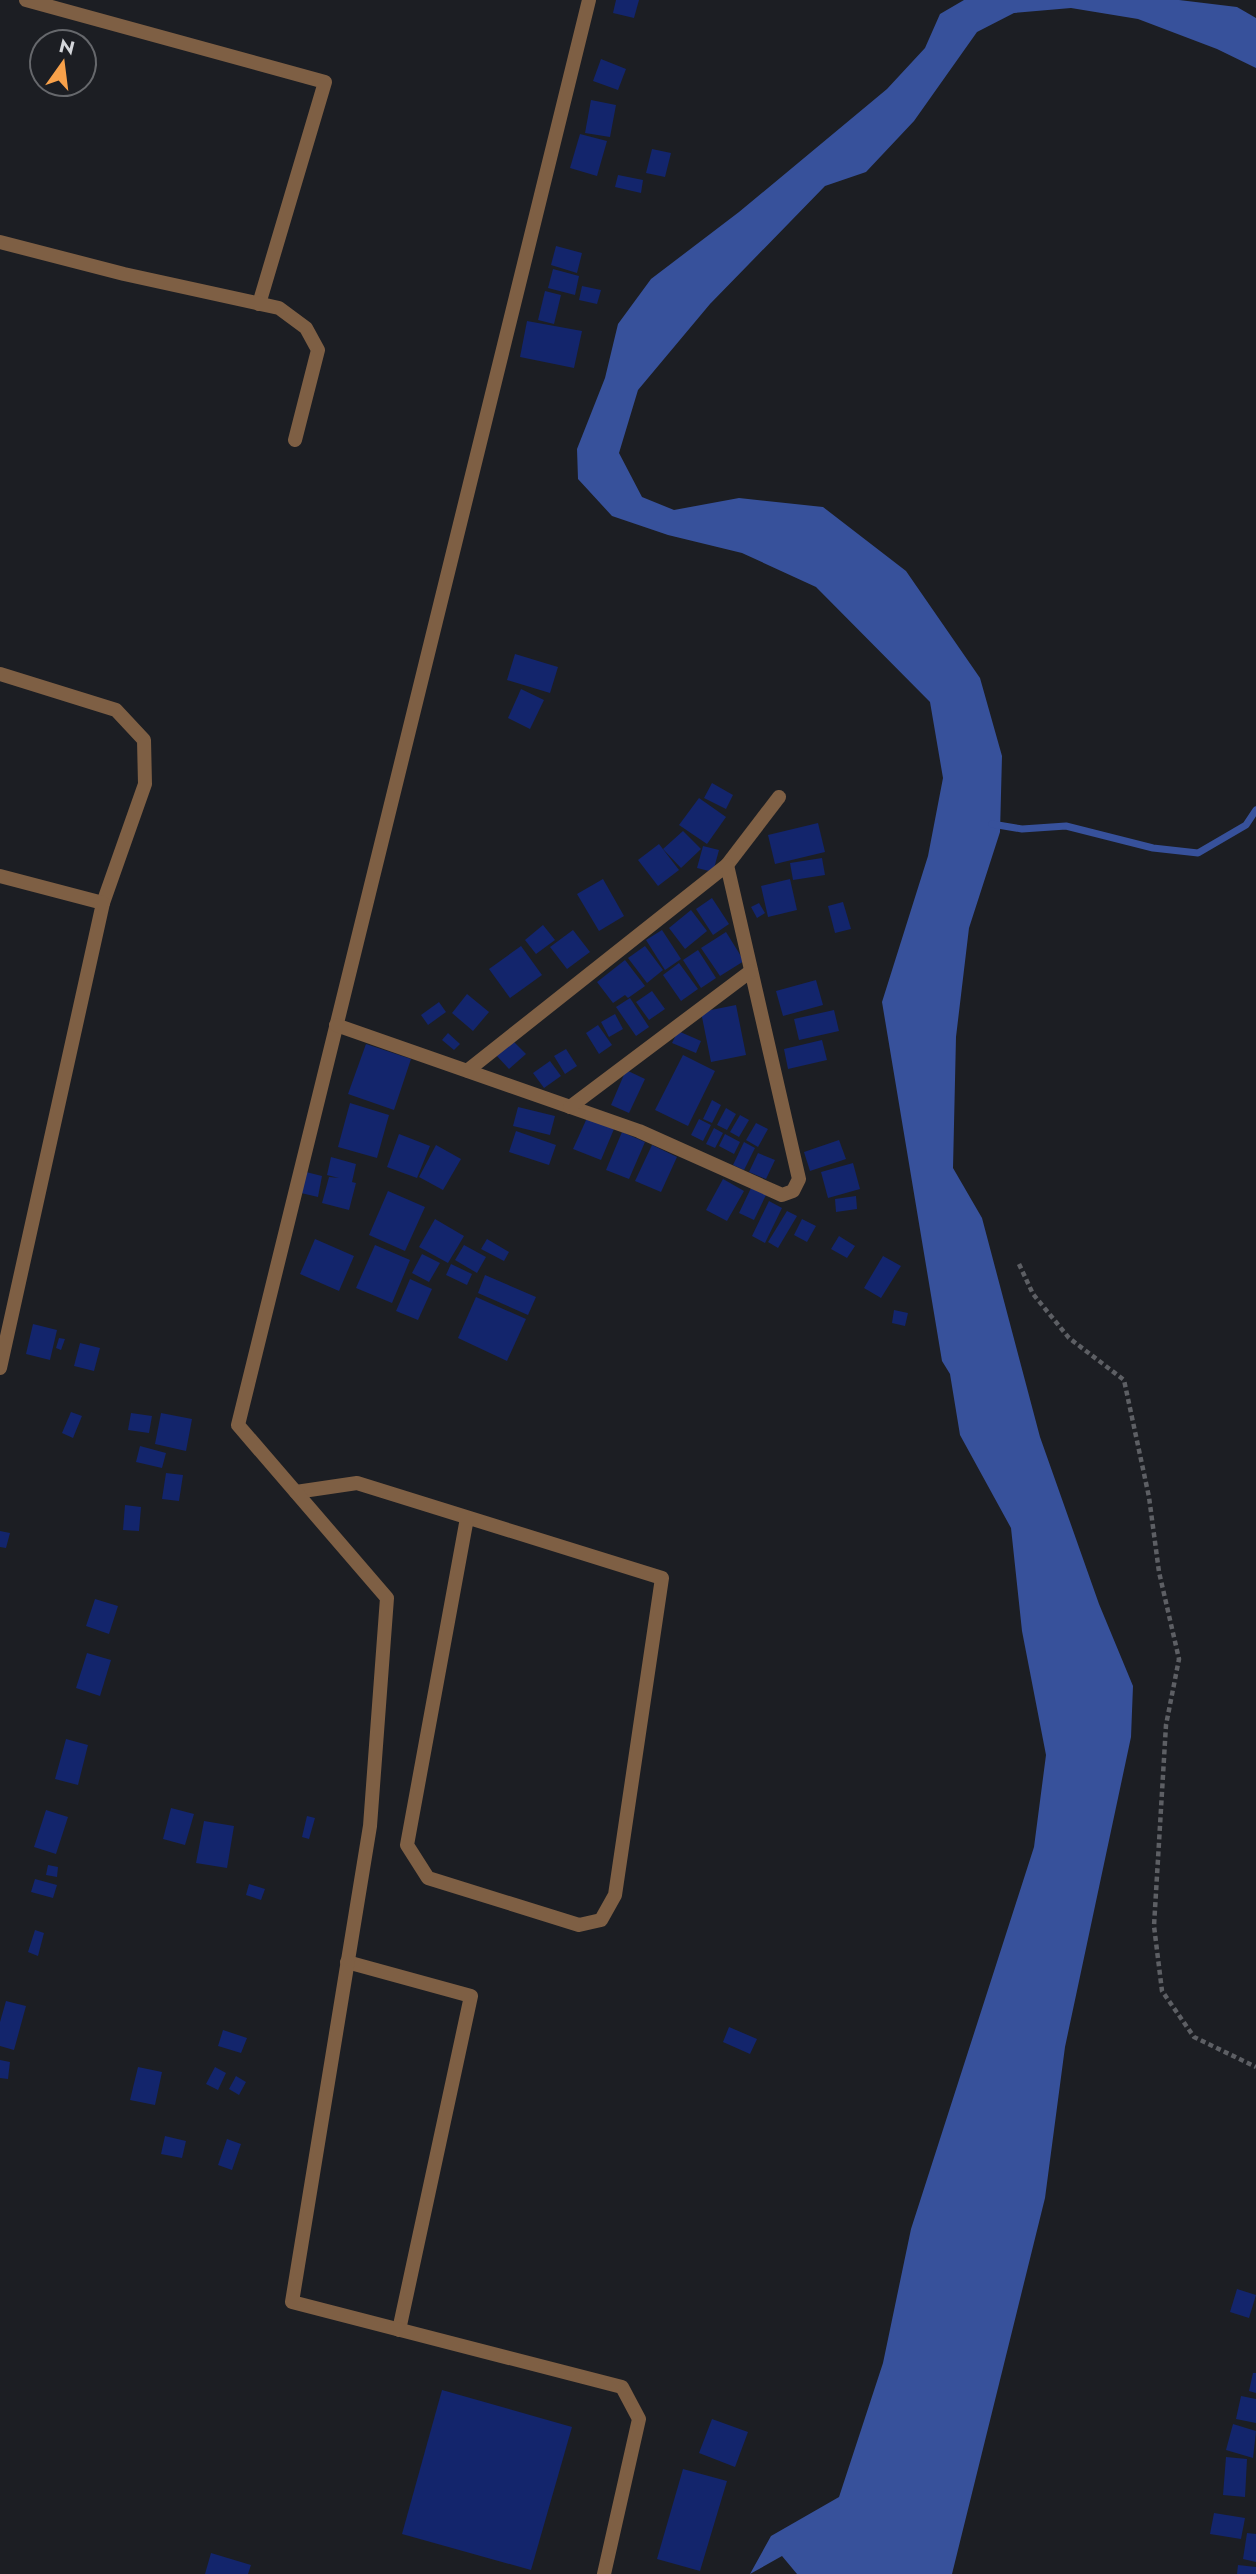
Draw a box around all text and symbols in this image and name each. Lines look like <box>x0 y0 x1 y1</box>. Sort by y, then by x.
north arrow <box>28 28 98 98</box>
text: N <box>56 32 78 62</box>

